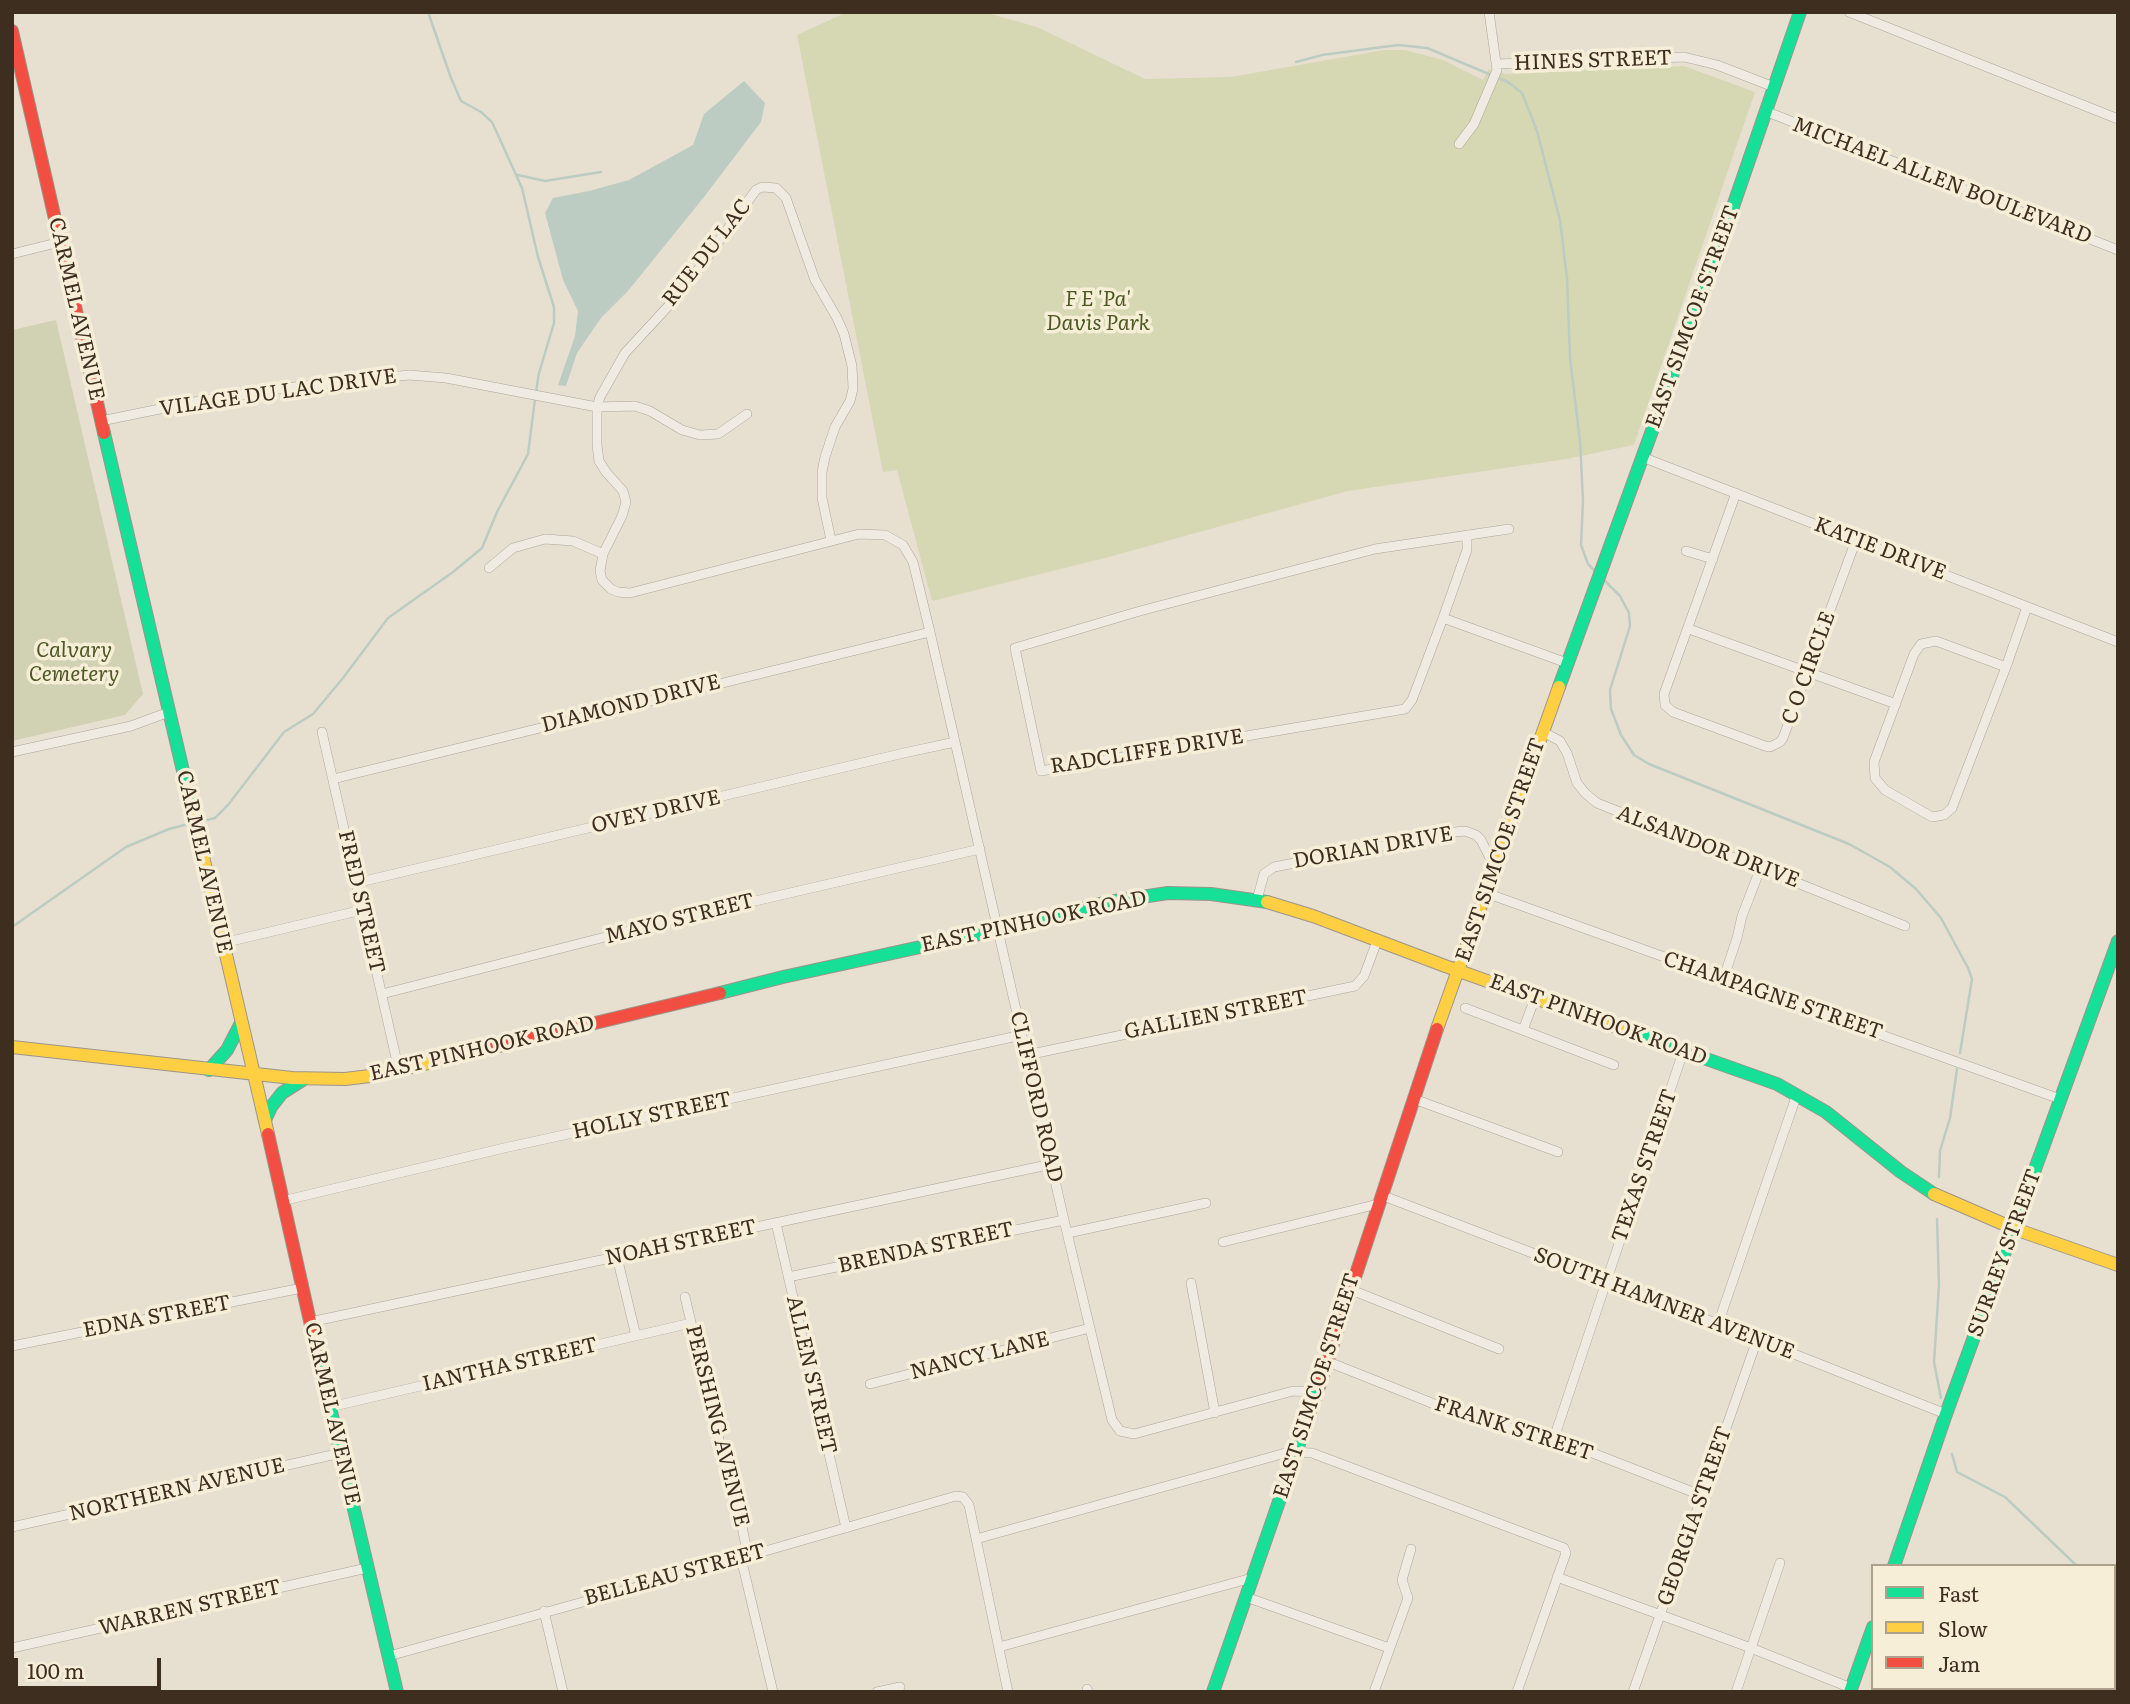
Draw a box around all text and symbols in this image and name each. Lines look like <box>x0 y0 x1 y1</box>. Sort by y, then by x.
street label: HINES STREET <box>1513 46 1673 76</box>
street label: MICHAEL ALLEN BOULEVARD <box>1789 112 2095 250</box>
street label: RUE DU LAC <box>657 194 757 312</box>
street label: EAST SIMCOE STREET <box>1641 202 1745 432</box>
street label: CARMEL AVENUE <box>43 215 109 403</box>
park label: F E 'Pa' Davis Park <box>1046 287 1150 337</box>
street label: VILAGE DU LAC DRIVE <box>158 364 398 422</box>
street label: KATIE DRIVE <box>1810 512 1950 586</box>
street label: C O CIRCLE <box>1777 608 1841 728</box>
park label: Calvary Cemetery <box>29 638 119 688</box>
street label: DIAMOND DRIVE <box>539 670 723 738</box>
street label: RADCLIFFE DRIVE <box>1048 724 1246 780</box>
street label: EAST SIMCOE STREET <box>1451 735 1551 965</box>
street label: CARMEL AVENUE <box>171 768 237 956</box>
street label: OVEY DRIVE <box>589 785 723 839</box>
street label: ALSANDOR DRIVE <box>1613 800 1803 894</box>
street label: DORIAN DRIVE <box>1291 822 1455 874</box>
street label: FRED STREET <box>332 828 390 976</box>
street label: EAST PINHOOK ROAD <box>919 886 1149 958</box>
street label: MAYO STREET <box>603 888 757 950</box>
street label: CHAMPAGNE STREET <box>1660 947 1886 1045</box>
street label: EAST PINHOOK ROAD <box>1486 969 1710 1071</box>
street label: GALLIEN STREET <box>1122 985 1310 1045</box>
street label: CLIFFORD ROAD <box>1004 1009 1068 1185</box>
street label: EAST PINHOOK ROAD <box>367 1011 597 1087</box>
street label: TEXAS STREET <box>1607 1086 1683 1246</box>
street label: HOLLY STREET <box>570 1087 734 1145</box>
street label: SURREY STREET <box>1963 1166 2047 1340</box>
street label: NOAH STREET <box>603 1215 759 1271</box>
street label: BRENDA STREET <box>836 1217 1016 1279</box>
street label: SOUTH HAMNER AVENUE <box>1530 1243 1798 1365</box>
street label: EAST SIMCOE STREET <box>1269 1270 1365 1502</box>
street label: EDNA STREET <box>81 1290 233 1344</box>
street label: ALLEN STREET <box>781 1293 841 1457</box>
street label: CARMEL AVENUE <box>299 1320 365 1508</box>
street label: PERSHING AVENUE <box>680 1323 754 1529</box>
street label: NANCY LANE <box>908 1327 1052 1385</box>
street label: IANTHA STREET <box>420 1333 600 1397</box>
street label: FRANK STREET <box>1431 1391 1597 1467</box>
street label: GEORGIA STREET <box>1652 1423 1738 1609</box>
street label: NORTHERN AVENUE <box>67 1453 287 1527</box>
street label: BELLEAU STREET <box>581 1539 769 1611</box>
legend <box>1871 1564 2116 1690</box>
street label: WARREN STREET <box>96 1575 284 1641</box>
text: Fast <box>1938 1577 1979 1608</box>
text: Slow <box>1938 1612 1988 1643</box>
scale bar <box>18 1644 164 1688</box>
text: Jam <box>1938 1647 1980 1678</box>
text: 100 m <box>27 1654 84 1685</box>

